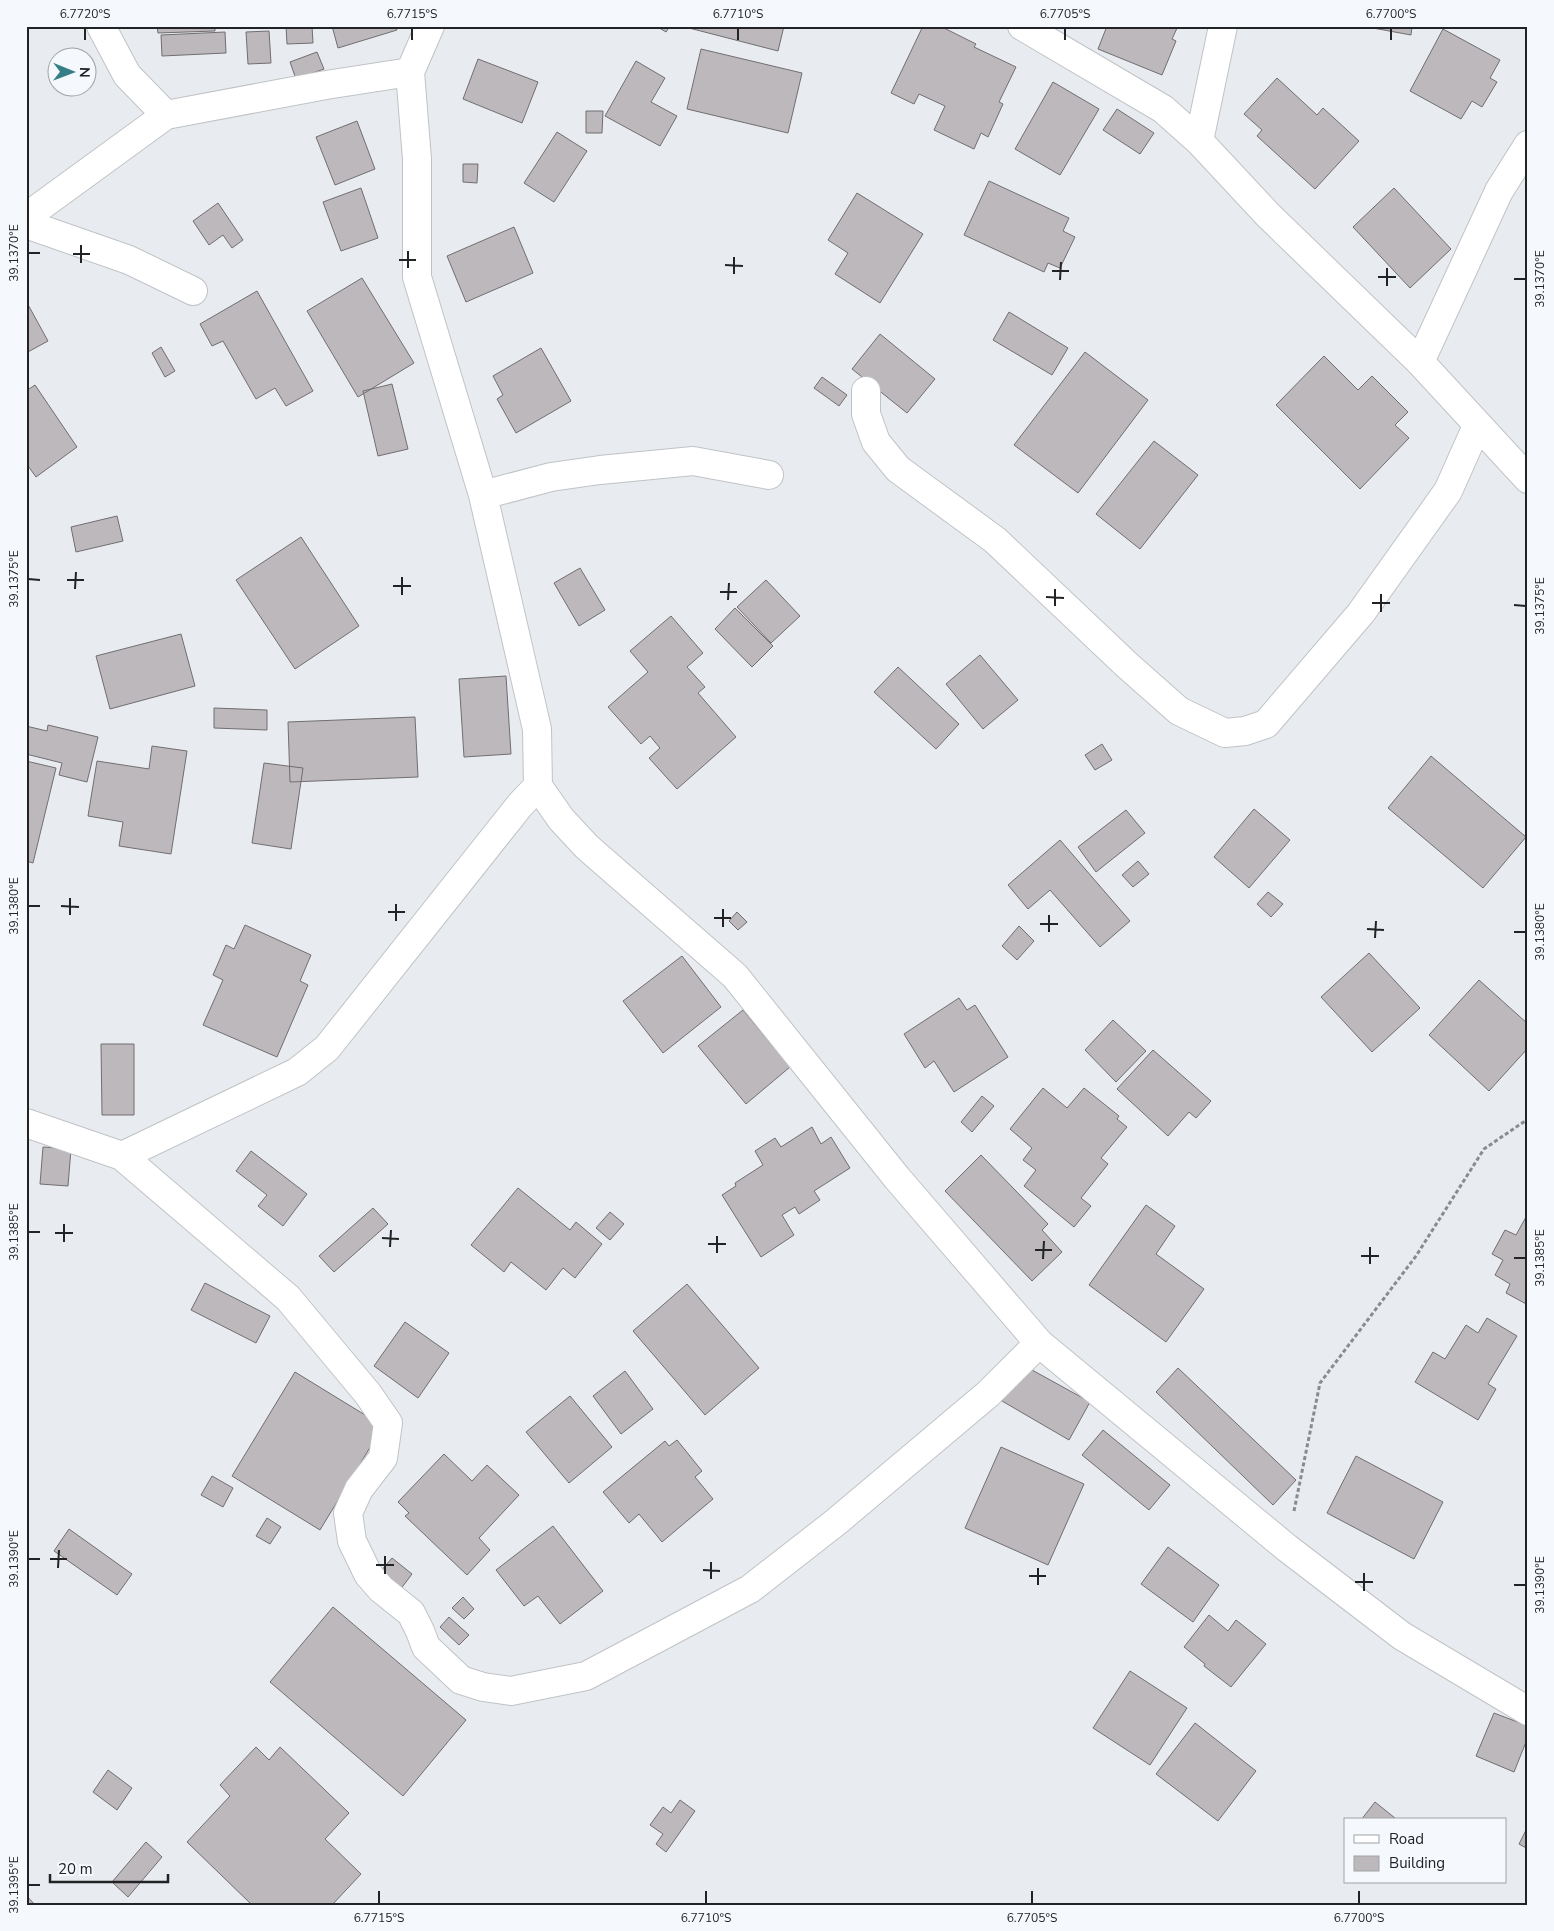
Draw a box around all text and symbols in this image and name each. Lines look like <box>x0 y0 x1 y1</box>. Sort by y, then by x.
text: 6.7720°S <box>60 6 110 22</box>
text: 6.7715°S <box>387 6 437 22</box>
text: 6.7710°S <box>713 6 763 22</box>
text: 6.7705°S <box>1040 6 1090 22</box>
text: 6.7700°S <box>1366 6 1416 22</box>
north arrow <box>48 48 98 98</box>
text: N <box>75 67 94 78</box>
text: 39.1370°E <box>6 224 22 282</box>
text: 39.1370°E <box>1532 250 1548 308</box>
text: 39.1375°E <box>6 550 22 608</box>
text: 39.1375°E <box>1532 577 1548 635</box>
text: 39.1380°E <box>6 877 22 935</box>
text: 39.1380°E <box>1532 903 1548 961</box>
text: 39.1385°E <box>6 1203 22 1261</box>
text: 39.1385°E <box>1532 1229 1548 1287</box>
text: 39.1390°E <box>6 1530 22 1588</box>
text: 39.1390°E <box>1532 1556 1548 1614</box>
legend <box>1344 1818 1506 1884</box>
text: Road <box>1389 1829 1424 1849</box>
scale bar <box>50 1851 168 1883</box>
text: Building <box>1389 1853 1445 1873</box>
text: 39.1395°E <box>6 1856 22 1914</box>
text: 20 m <box>58 1859 93 1879</box>
text: 6.7715°S <box>354 1910 404 1926</box>
text: 6.7710°S <box>681 1910 731 1926</box>
text: 6.7705°S <box>1007 1910 1057 1926</box>
text: 6.7700°S <box>1334 1910 1384 1926</box>

